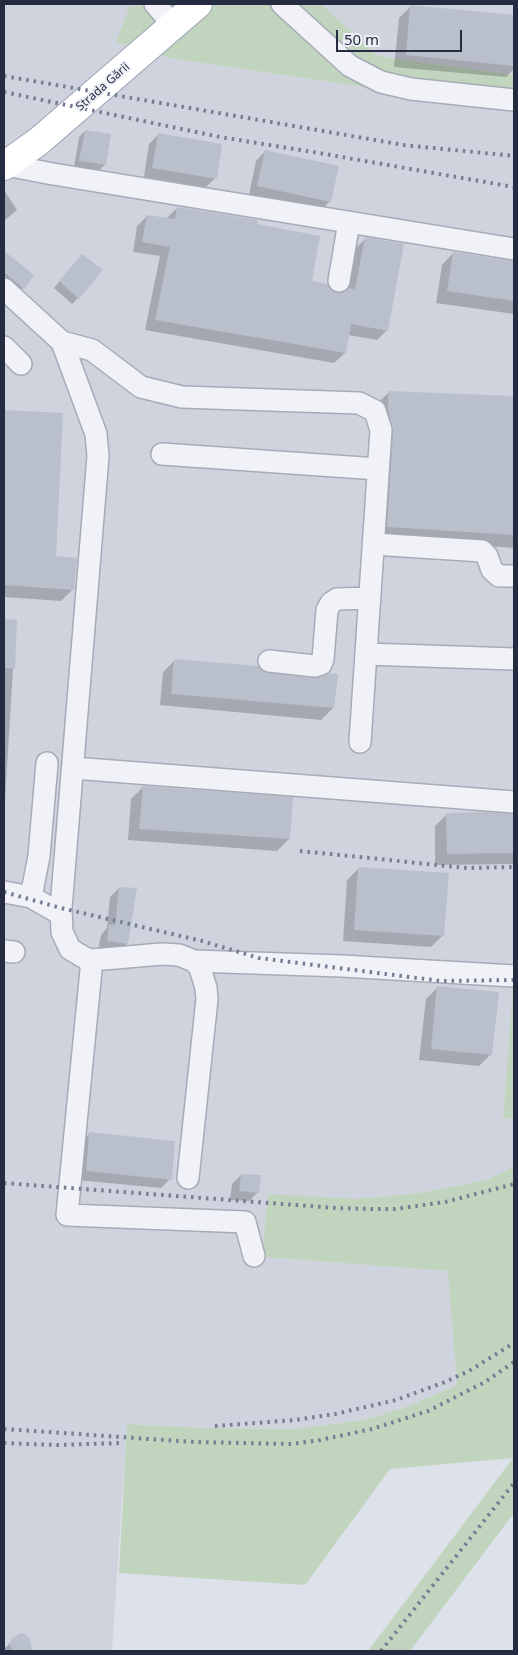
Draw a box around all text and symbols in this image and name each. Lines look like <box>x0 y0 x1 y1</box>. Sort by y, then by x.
scale bar <box>338 20 464 52</box>
text: 50 m <box>344 29 379 49</box>
street label: Strada Gării <box>73 60 133 114</box>

